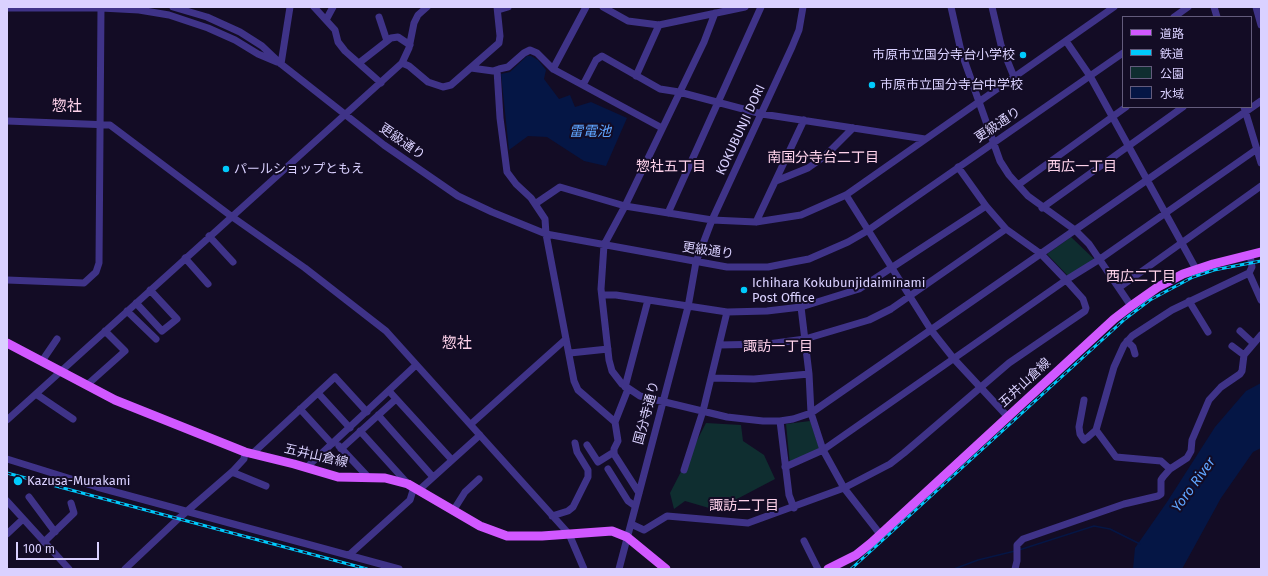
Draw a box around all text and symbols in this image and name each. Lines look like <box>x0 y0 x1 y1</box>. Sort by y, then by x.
legend <box>1122 16 1252 108</box>
text: 道路 <box>1160 27 1184 41</box>
place label: 市原市立国分寺台小学校 <box>872 47 1015 63</box>
text: 鉄道 <box>1160 47 1184 61</box>
marker: 市原市立国分寺台小学校 <box>1018 50 1028 60</box>
text: 公園 <box>1160 67 1184 81</box>
place label: 市原市立国分寺台中学校 <box>880 77 1023 93</box>
marker: 市原市立国分寺台中学校 <box>867 80 877 90</box>
street label: KOKUBUNJI DORI <box>713 82 769 178</box>
text: 水域 <box>1160 87 1184 101</box>
district label: 惣社 <box>52 98 82 116</box>
street label: 更級通り <box>972 104 1024 146</box>
street label: 更級通り <box>376 121 428 163</box>
water label: 雷電池 <box>569 124 611 140</box>
district label: 南国分寺台二丁目 <box>767 150 879 166</box>
district label: 惣社五丁目 <box>636 159 706 175</box>
district label: 西広一丁目 <box>1047 159 1117 175</box>
place label: パールショップともえ <box>234 161 364 177</box>
marker: パールショップともえ <box>221 164 231 174</box>
street label: 更級通り <box>681 240 735 262</box>
district label: 西広二丁目 <box>1106 269 1176 285</box>
place label: Ichihara Kokubunjidaiminami Post Office <box>752 275 925 306</box>
marker: Ichihara Kokubunjidaiminami Post Office <box>739 285 749 295</box>
district label: 惣社 <box>442 335 472 353</box>
district label: 諏訪一丁目 <box>743 339 813 355</box>
street label: 五井山倉線 <box>996 355 1054 411</box>
street label: 国分寺通り <box>631 380 663 446</box>
street label: 五井山倉線 <box>283 441 349 471</box>
water label: Yoro River <box>1169 455 1219 515</box>
place label: Kazusa-Murakami <box>27 473 131 489</box>
marker: Kazusa-Murakami <box>12 475 24 487</box>
district label: 諏訪二丁目 <box>709 498 779 514</box>
scale bar <box>18 534 101 560</box>
text: 100 m <box>23 542 55 556</box>

